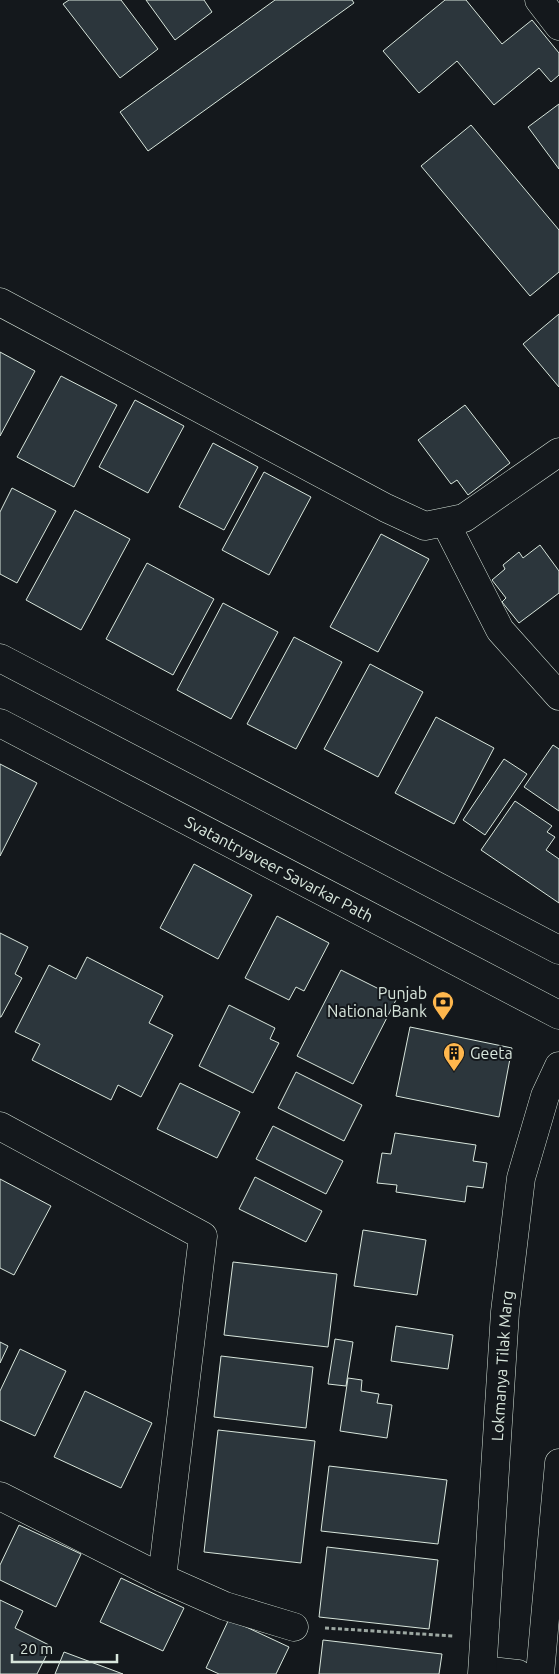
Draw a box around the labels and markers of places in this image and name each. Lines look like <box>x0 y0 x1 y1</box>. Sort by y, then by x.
place label: Punjab National Bank <box>327 984 427 1020</box>
bank icon: Punjab National Bank <box>431 990 455 1021</box>
building icon: Geeta <box>442 1041 466 1072</box>
place label: Geeta <box>470 1044 513 1062</box>

